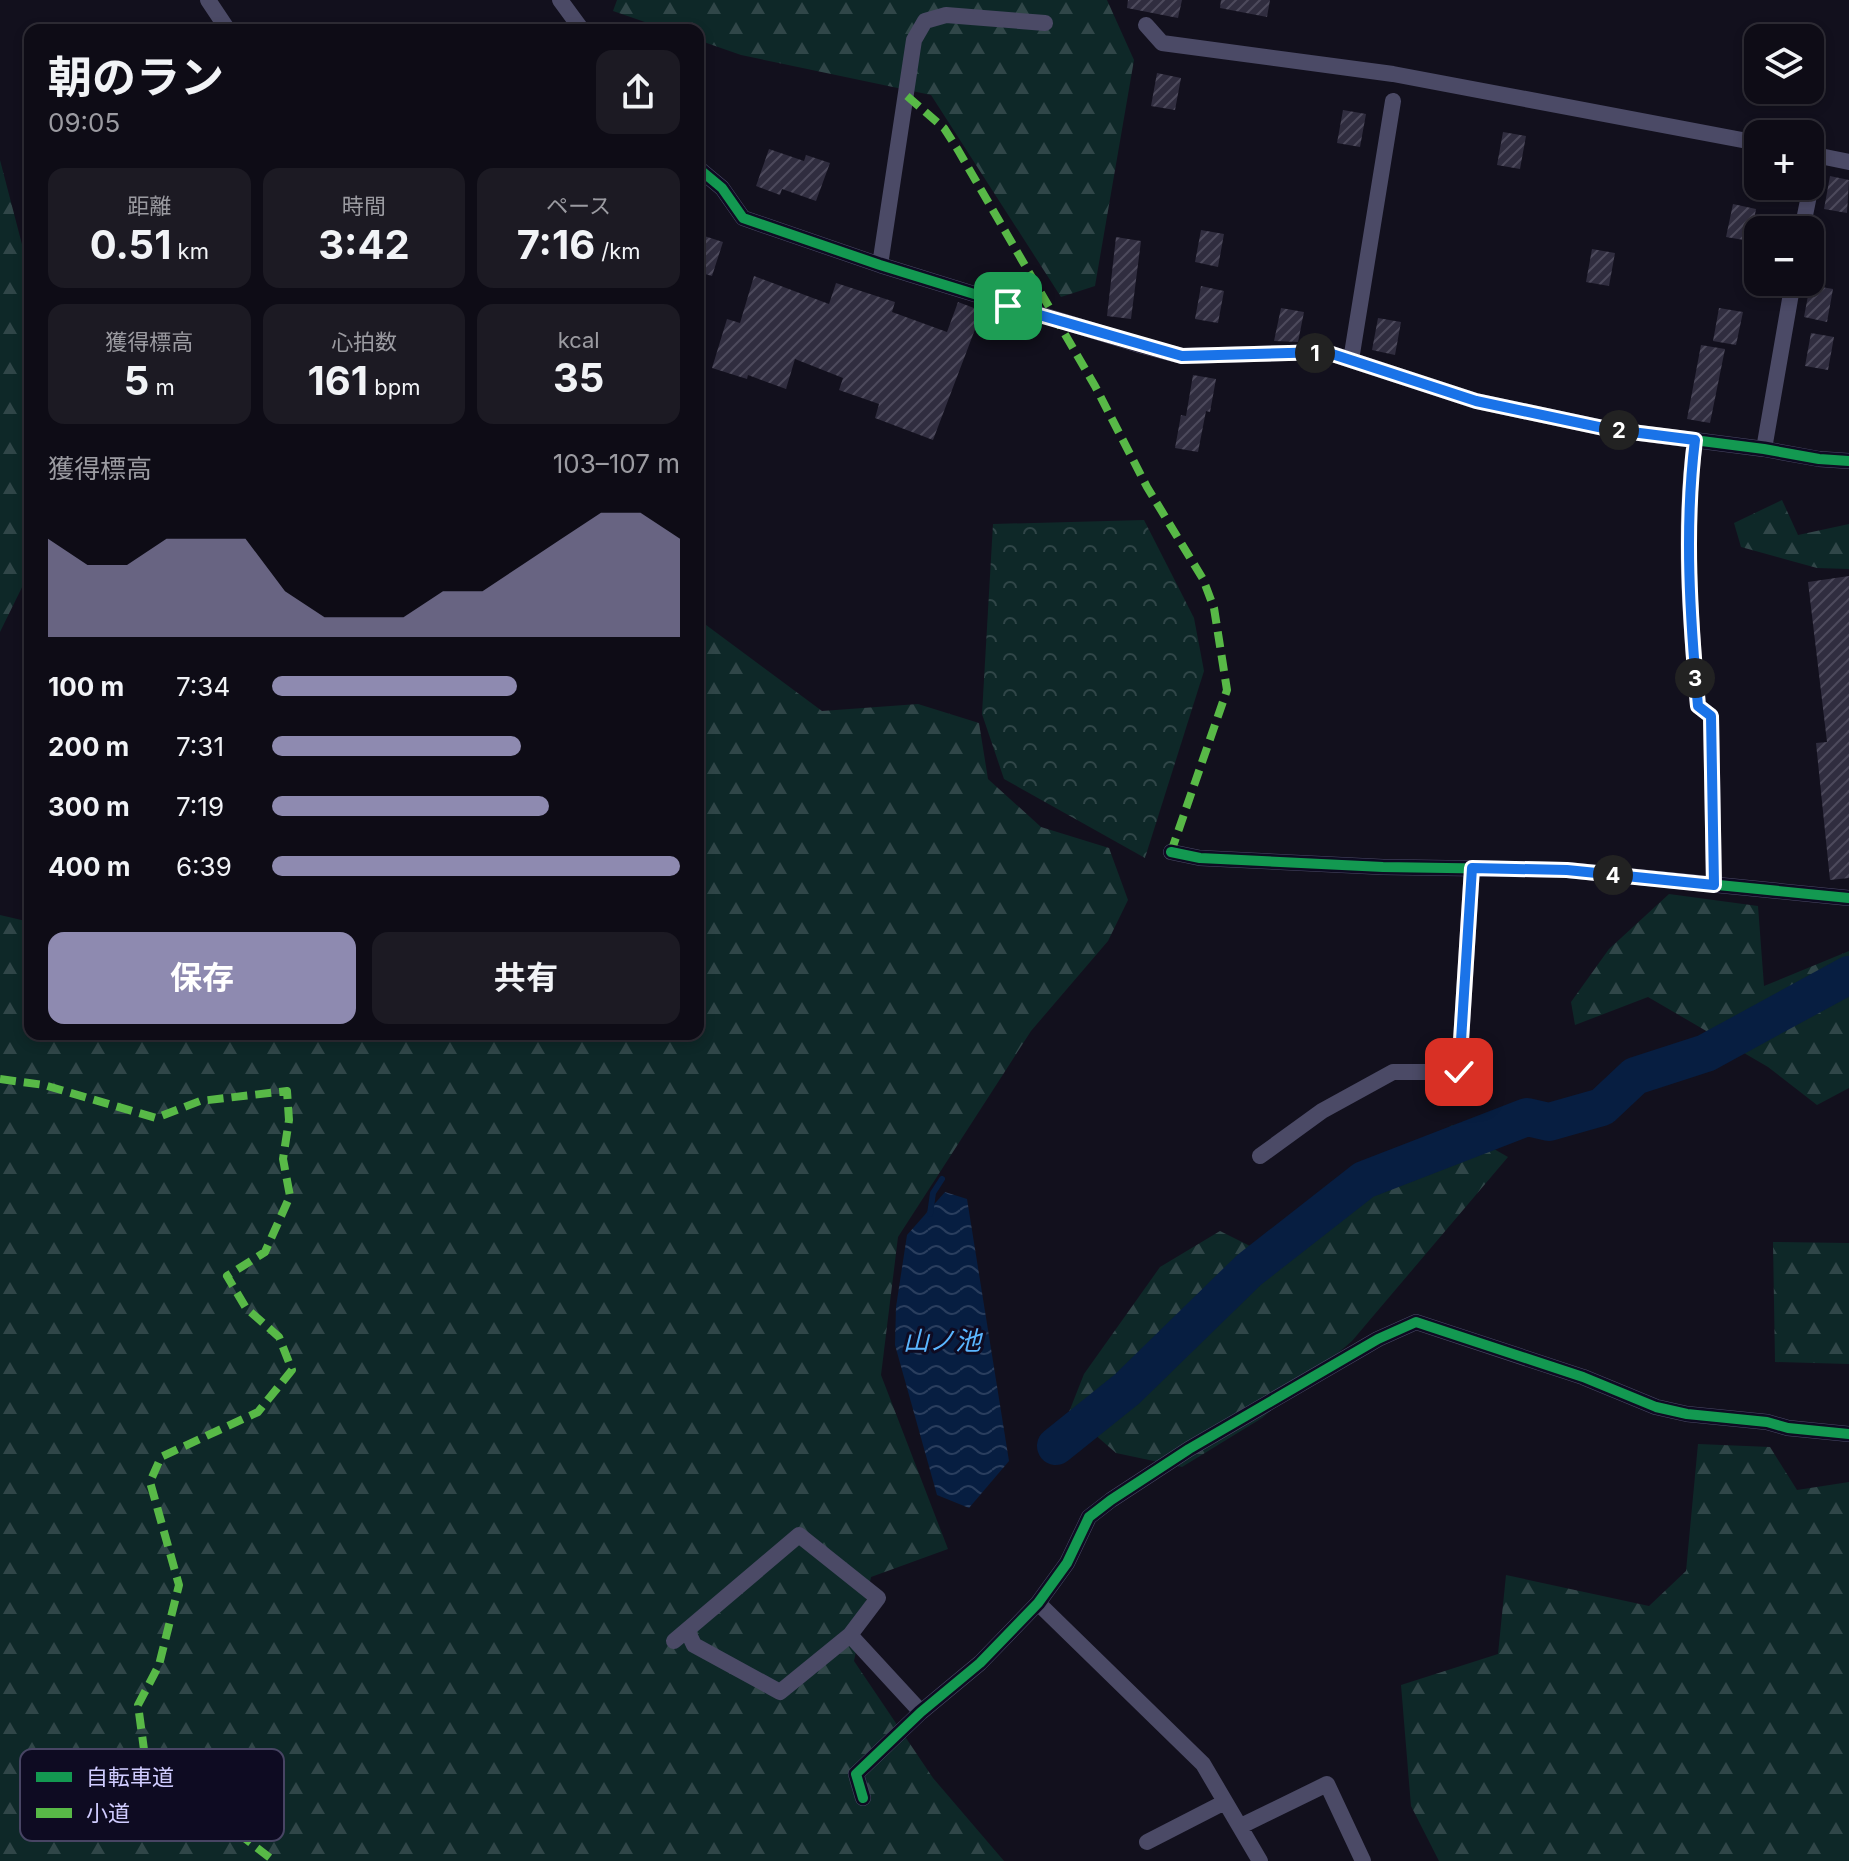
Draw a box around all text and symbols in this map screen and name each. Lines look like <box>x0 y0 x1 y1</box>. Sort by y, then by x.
map controls <box>1744 24 1824 296</box>
button: layers <box>1744 24 1824 104</box>
text: 朝のラン <box>48 50 224 104</box>
button: share <box>596 50 680 134</box>
text: 09:05 <box>48 107 120 138</box>
button: + <box>1744 120 1824 200</box>
text: 距離 <box>127 193 171 219</box>
text: 時間 <box>342 193 386 219</box>
text: ペース <box>546 193 611 219</box>
button: − <box>1744 216 1824 296</box>
text: 0.51 <box>90 220 171 269</box>
text: 3:42 <box>318 220 410 269</box>
text: 7:16 <box>517 220 595 269</box>
text: km <box>171 238 209 264</box>
text: /km <box>595 238 641 264</box>
pin <box>974 272 1042 340</box>
icon: arrive <box>986 284 1030 328</box>
text: kcal <box>558 327 600 353</box>
text: 獲得標高 <box>105 329 193 355</box>
text: 心拍数 <box>331 329 397 355</box>
pin: 1 <box>1295 333 1335 373</box>
text: 1 <box>1310 340 1320 366</box>
text: 35 <box>553 353 604 402</box>
text: 5 <box>124 356 149 405</box>
text: 161 <box>308 356 368 405</box>
text: m <box>149 374 175 400</box>
text: bpm <box>368 374 420 400</box>
pin: 2 <box>1599 410 1639 450</box>
text: 2 <box>1612 417 1626 443</box>
text: 103–107 m <box>553 448 680 479</box>
text: 獲得標高 <box>48 453 152 484</box>
pin: 3 <box>1675 658 1715 698</box>
text: 3 <box>1688 665 1702 691</box>
text: 100 m <box>48 671 124 702</box>
text: 7:34 <box>176 671 230 702</box>
text: 200 m <box>48 731 129 762</box>
text: 7:31 <box>176 731 224 762</box>
text: 300 m <box>48 791 130 822</box>
text: 7:19 <box>176 791 224 822</box>
text: 400 m <box>48 851 131 882</box>
text: 6:39 <box>176 851 232 882</box>
pin: 4 <box>1593 855 1633 895</box>
text: 4 <box>1606 862 1620 888</box>
button: 保存 <box>48 932 356 1024</box>
button: 共有 <box>372 932 680 1024</box>
pin <box>1425 1038 1493 1106</box>
icon: check <box>1437 1050 1481 1094</box>
water label: 山ノ池 <box>903 1325 984 1356</box>
legend <box>20 1749 284 1841</box>
text: 自転車道 <box>86 1764 174 1790</box>
text: 小道 <box>86 1800 130 1826</box>

